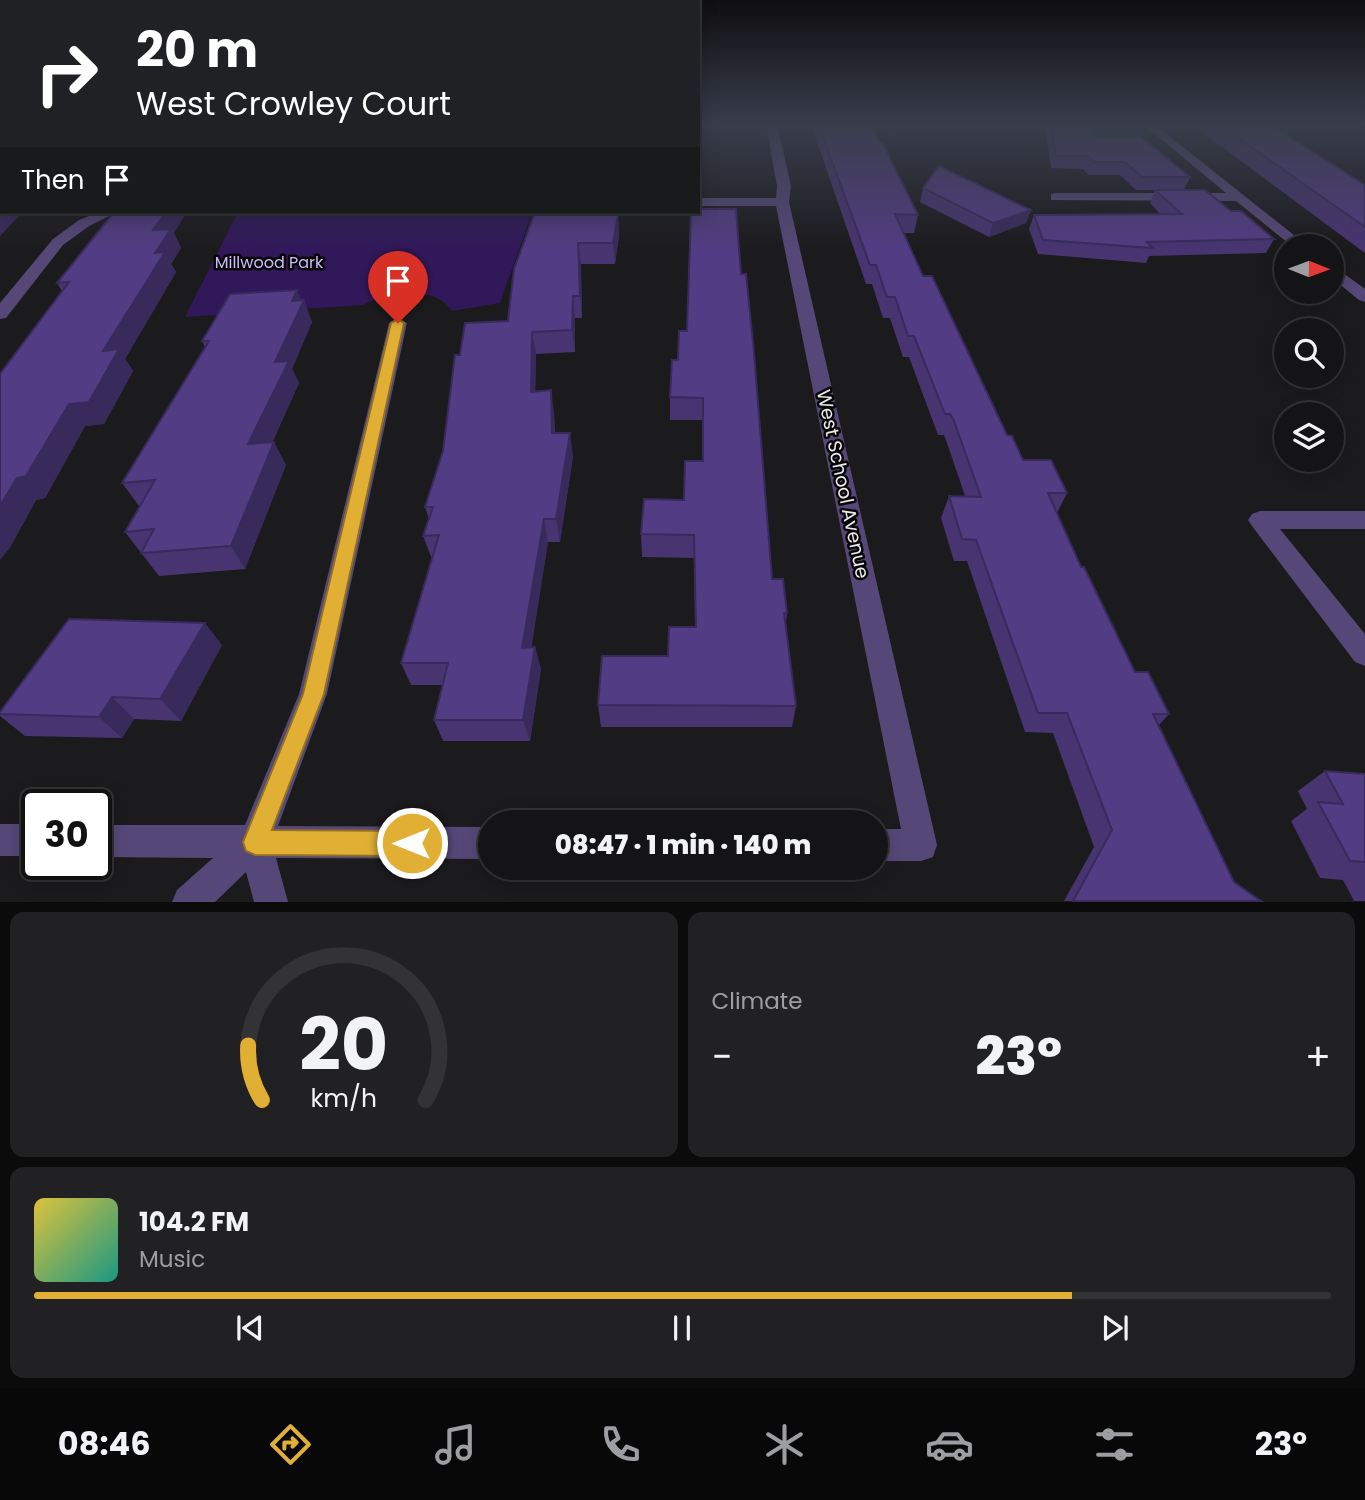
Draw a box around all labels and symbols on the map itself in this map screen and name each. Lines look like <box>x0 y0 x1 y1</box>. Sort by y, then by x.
north arrow <box>1274 234 1344 304</box>
park label: Millwood Park <box>215 251 324 274</box>
pin <box>368 251 428 323</box>
street label: West School Avenue <box>810 387 876 581</box>
speed limit sign: 30 <box>21 789 112 880</box>
position arrow <box>375 806 449 880</box>

